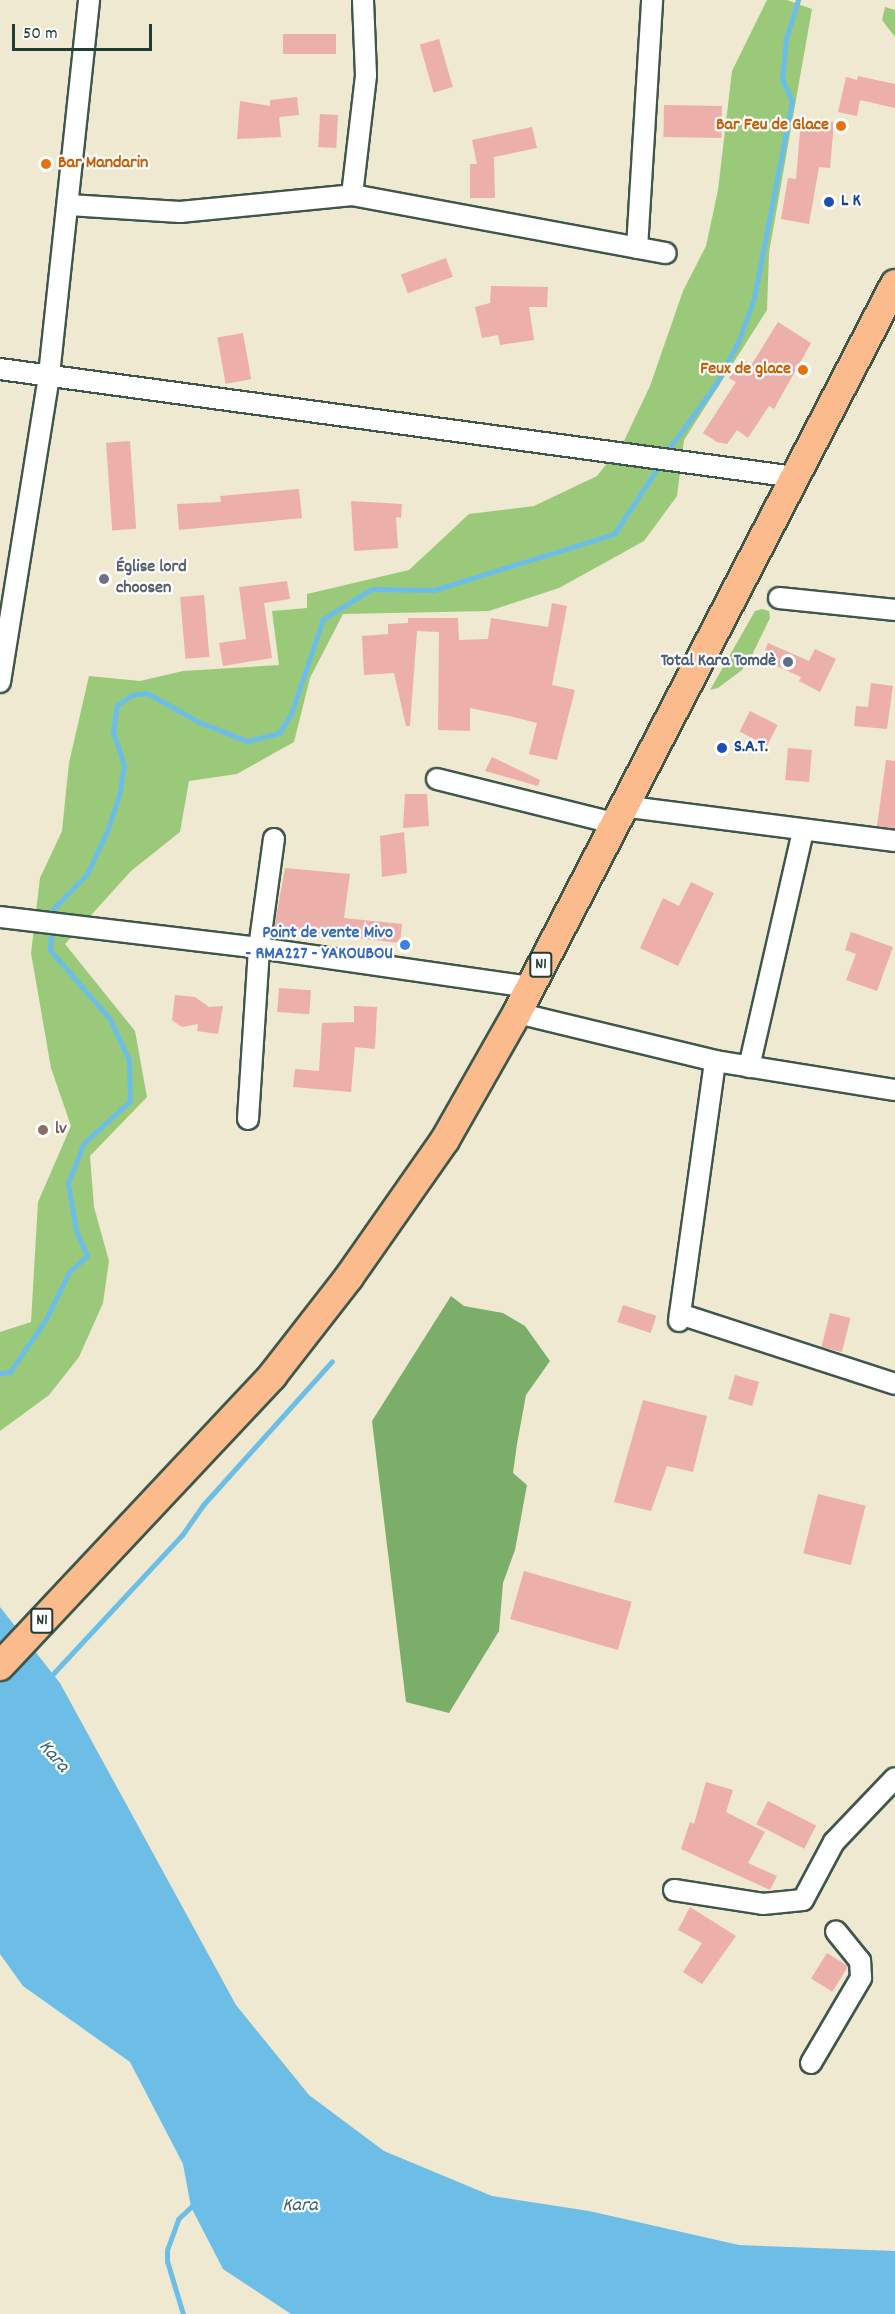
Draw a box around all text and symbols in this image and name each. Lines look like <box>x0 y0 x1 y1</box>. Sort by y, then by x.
scale bar <box>15 12 154 50</box>
text: 50 m <box>23 22 58 47</box>
place label: Bar Feu de Glace <box>716 115 829 137</box>
marker: Bar Feu de Glace <box>834 119 848 133</box>
place label: Bar Mandarin <box>58 153 148 175</box>
marker: Bar Mandarin <box>39 157 53 171</box>
place label: L K <box>841 191 861 213</box>
marker: L K <box>822 195 836 209</box>
place label: Feux de glace <box>700 359 791 381</box>
marker: Feux de glace <box>796 363 810 377</box>
place label: Église lord choosen <box>116 558 187 600</box>
marker: Église lord choosen <box>97 572 111 586</box>
place label: Total Kara Tomdè <box>661 651 776 673</box>
marker: Total Kara Tomdè <box>781 655 795 669</box>
place label: S.A.T. <box>734 737 768 759</box>
marker: S.A.T. <box>715 741 729 755</box>
place label: Point de vente Mivo - RMA227 - YAKOUBOU <box>245 924 393 966</box>
marker: Point de vente Mivo - RMA227 - YAKOUBOU <box>398 938 412 952</box>
road number: N1 <box>529 952 553 978</box>
place label: lv <box>55 1119 67 1141</box>
marker: lv <box>36 1123 50 1137</box>
road number: N1 <box>30 1608 54 1634</box>
water label: Kara <box>32 1736 74 1778</box>
water label: Kara <box>282 2194 318 2218</box>

